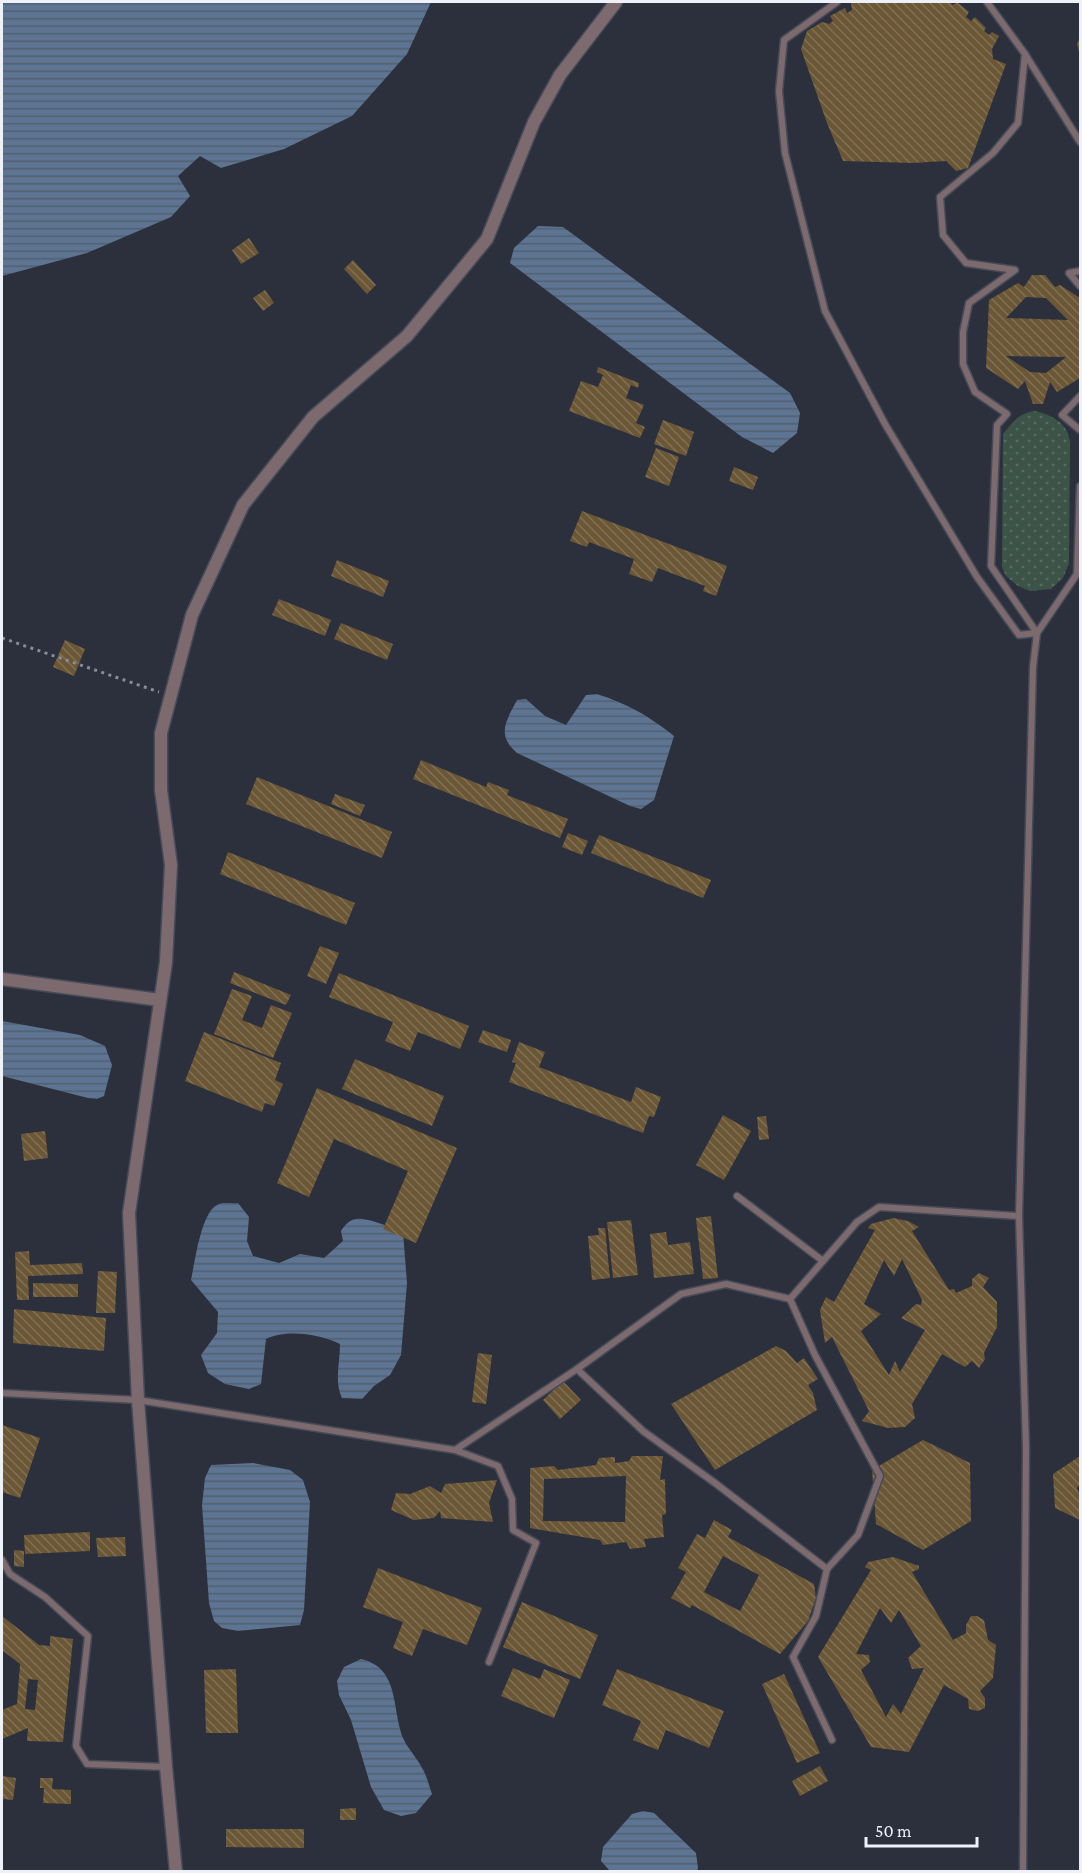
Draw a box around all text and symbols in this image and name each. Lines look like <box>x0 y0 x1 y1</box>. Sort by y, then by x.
scale bar <box>866 1810 977 1848</box>
text: 50 m <box>875 1821 912 1841</box>

